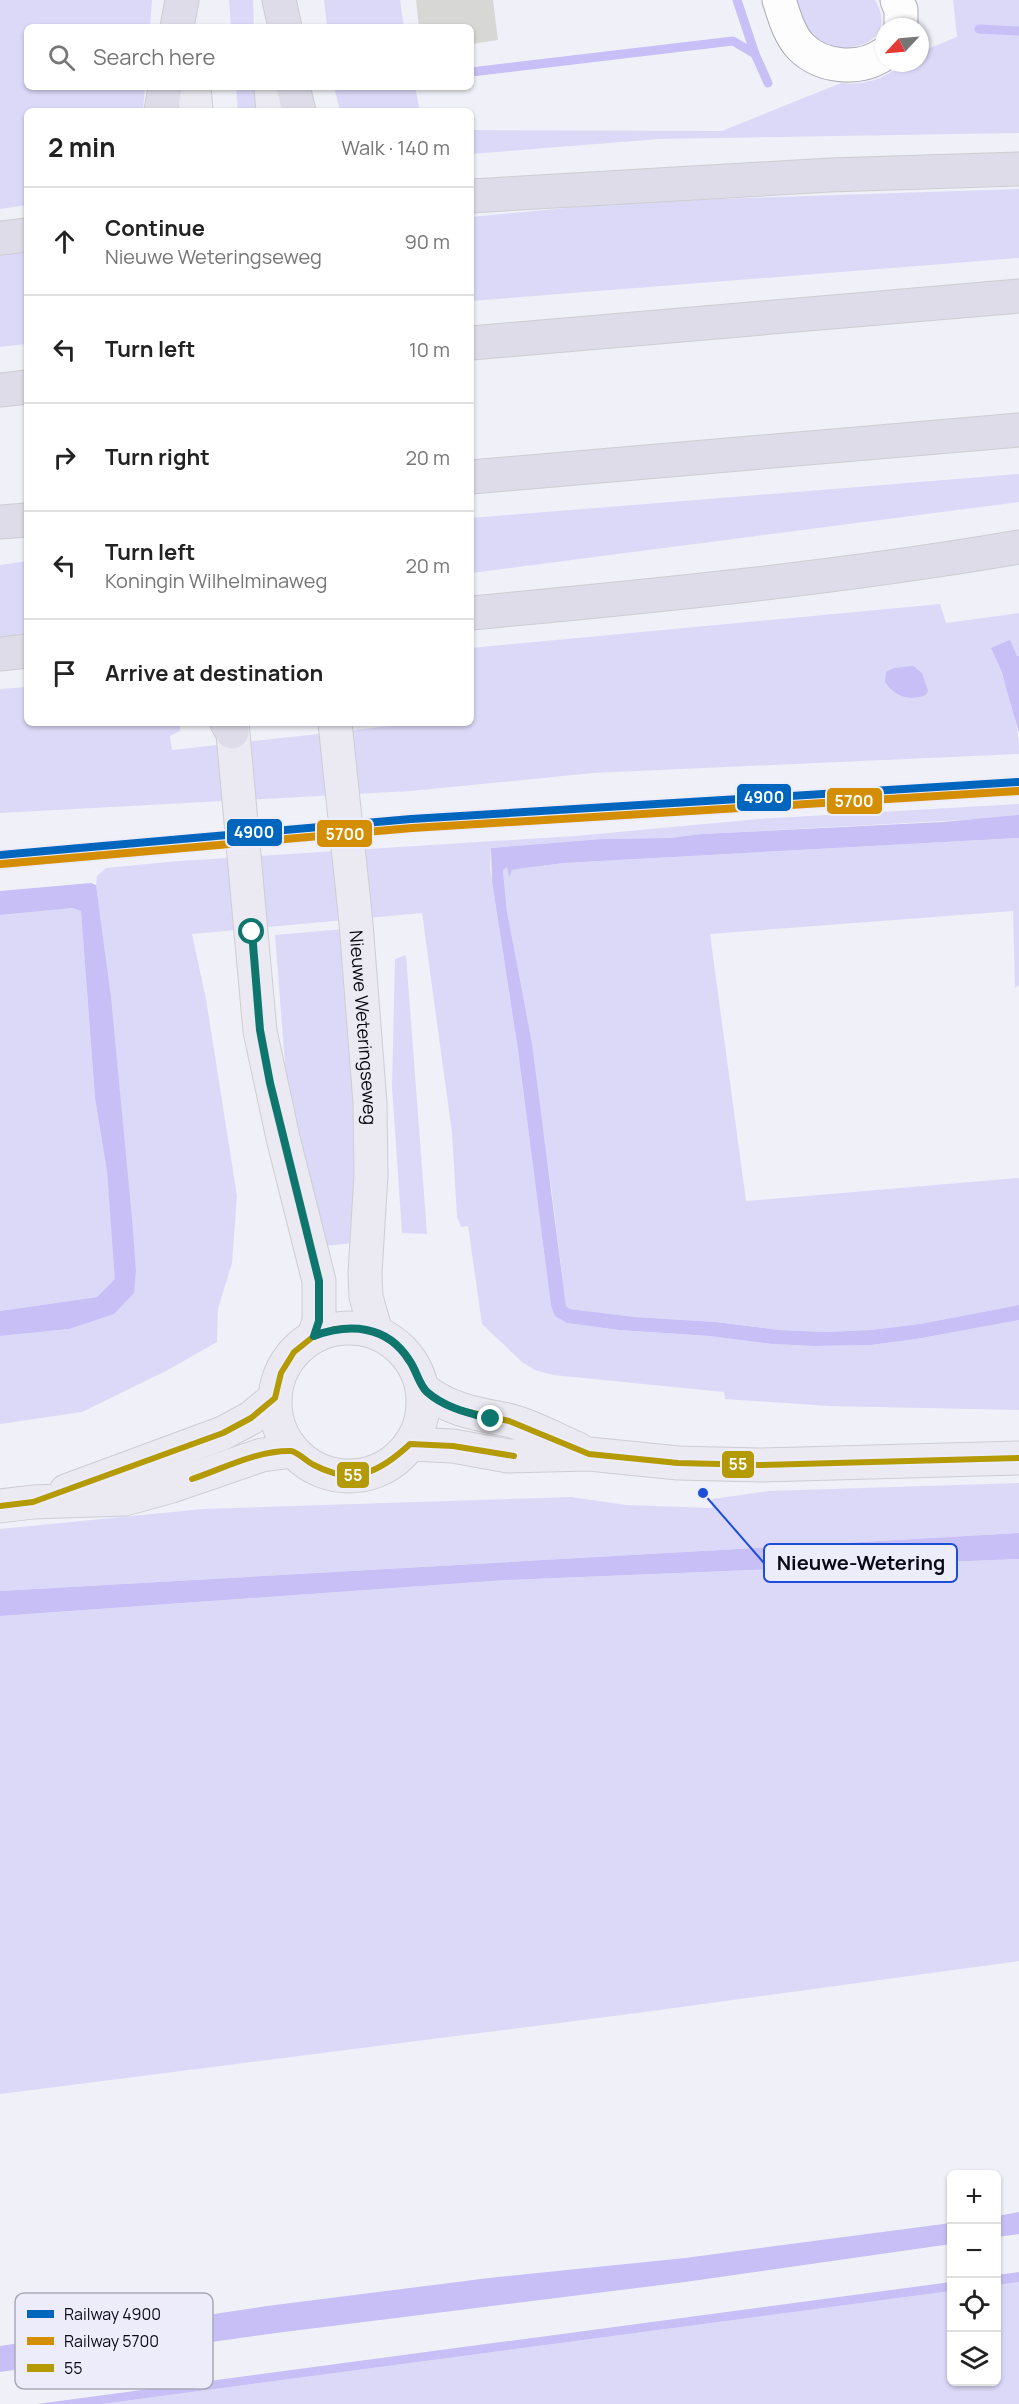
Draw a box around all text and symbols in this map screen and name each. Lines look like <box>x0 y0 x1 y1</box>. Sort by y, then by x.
north arrow <box>875 18 929 72</box>
search box <box>24 24 474 90</box>
icon: search <box>45 41 78 74</box>
text: Search here <box>93 42 215 72</box>
text: 2 min <box>48 129 116 165</box>
text: Walk · 140 m <box>341 134 450 161</box>
text: Continue <box>105 213 205 243</box>
icon: ahead <box>48 225 81 258</box>
text: 90 m <box>404 228 450 255</box>
text: Nieuwe Weteringseweg <box>105 243 322 270</box>
icon: left <box>48 333 81 366</box>
text: Turn left <box>105 334 195 364</box>
text: 10 m <box>409 336 450 363</box>
icon: right <box>48 441 81 474</box>
text: Turn right <box>105 442 210 472</box>
text: 20 m <box>405 444 450 471</box>
text: Turn left <box>105 537 195 567</box>
icon: left <box>48 549 81 582</box>
text: 20 m <box>405 552 450 579</box>
text: Koningin Wilhelminaweg <box>105 567 327 594</box>
icon: arrive <box>48 657 81 690</box>
text: Arrive at destination <box>105 658 323 688</box>
line badge: 4900 <box>736 783 792 812</box>
text: 4900 <box>744 786 784 808</box>
line badge: 5700 <box>826 787 883 815</box>
text: 5700 <box>835 790 873 812</box>
line badge: 4900 <box>226 818 283 847</box>
line badge: 5700 <box>316 819 373 848</box>
text: 4900 <box>234 821 274 843</box>
text: 5700 <box>326 823 364 845</box>
route start <box>238 918 264 944</box>
street label: Nieuwe Weteringseweg <box>345 929 382 1125</box>
route end <box>477 1405 503 1431</box>
line badge: 55 <box>721 1450 755 1479</box>
text: 55 <box>729 1453 747 1475</box>
line badge: 55 <box>336 1461 370 1489</box>
text: 55 <box>344 1464 362 1486</box>
callout: Nieuwe-Wetering <box>764 1544 957 1582</box>
text: Nieuwe-Wetering <box>777 1549 945 1576</box>
map controls <box>947 2170 1001 2386</box>
button: + <box>947 2170 1001 2224</box>
button: − <box>947 2224 1001 2278</box>
button: locate <box>947 2278 1001 2332</box>
legend <box>15 2293 213 2389</box>
text: Railway 4900 <box>64 2303 161 2325</box>
text: Railway 5700 <box>64 2330 159 2352</box>
button: layers <box>947 2332 1001 2386</box>
text: 55 <box>64 2357 82 2379</box>

